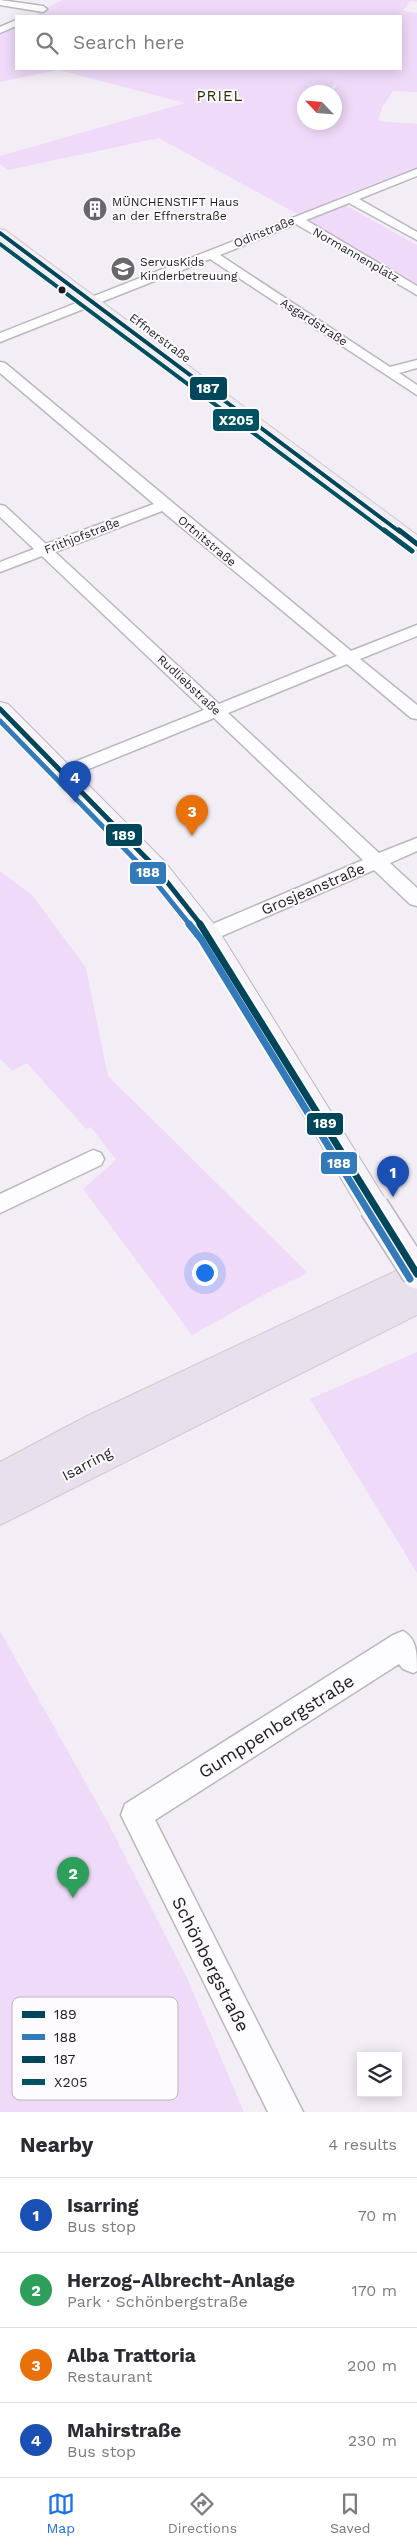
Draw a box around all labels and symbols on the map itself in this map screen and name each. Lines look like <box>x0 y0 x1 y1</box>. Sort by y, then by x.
north arrow <box>297 85 342 130</box>
district label: PRIEL <box>196 87 244 105</box>
place label: MÜNCHENSTIFT Haus an der Effnerstraße <box>112 195 239 223</box>
building icon: MÜNCHENSTIFT Haus an der Effnerstraße <box>82 196 108 222</box>
street label: Odinstraße <box>232 213 297 251</box>
street label: Normannenplatz <box>310 225 402 285</box>
place label: ServusKids Kinderbetreuung <box>140 255 238 283</box>
school or university icon: ServusKids Kinderbetreuung <box>110 256 136 282</box>
unlabelled marker <box>57 285 67 295</box>
street label: Asgardstraße <box>278 295 350 349</box>
street label: Effnerstraße <box>127 310 193 366</box>
line badge: 187 <box>189 376 228 401</box>
text: 187 <box>197 380 220 396</box>
line badge: X205 <box>212 408 260 432</box>
text: X205 <box>219 412 253 428</box>
street label: Ortnitstraße <box>175 513 239 569</box>
street label: Frithjofstraße <box>42 515 122 557</box>
street label: Rudliebstraße <box>154 652 224 718</box>
pin: 4 <box>59 761 91 802</box>
pin: 3 <box>176 795 208 836</box>
line badge: 189 <box>105 823 143 847</box>
text: 189 <box>112 827 136 843</box>
street label: Grosjeanstraße <box>259 859 367 919</box>
line badge: 188 <box>129 861 167 885</box>
text: 188 <box>136 864 160 880</box>
line badge: 189 <box>306 1112 344 1136</box>
text: 189 <box>313 1115 337 1131</box>
line badge: 188 <box>320 1151 358 1175</box>
text: 188 <box>327 1155 351 1171</box>
pin: 1 <box>377 1156 409 1197</box>
your location <box>192 1260 218 1286</box>
street label: Isarring <box>59 1443 115 1485</box>
street label: Gumppenbergstraße <box>194 1670 358 1782</box>
pin: 2 <box>57 1857 89 1898</box>
street label: Schönbergstraße <box>168 1893 254 2035</box>
legend <box>12 1997 178 2100</box>
text: 189 <box>54 2006 77 2022</box>
text: 188 <box>54 2029 77 2045</box>
text: 187 <box>54 2051 76 2067</box>
text: X205 <box>54 2074 87 2090</box>

